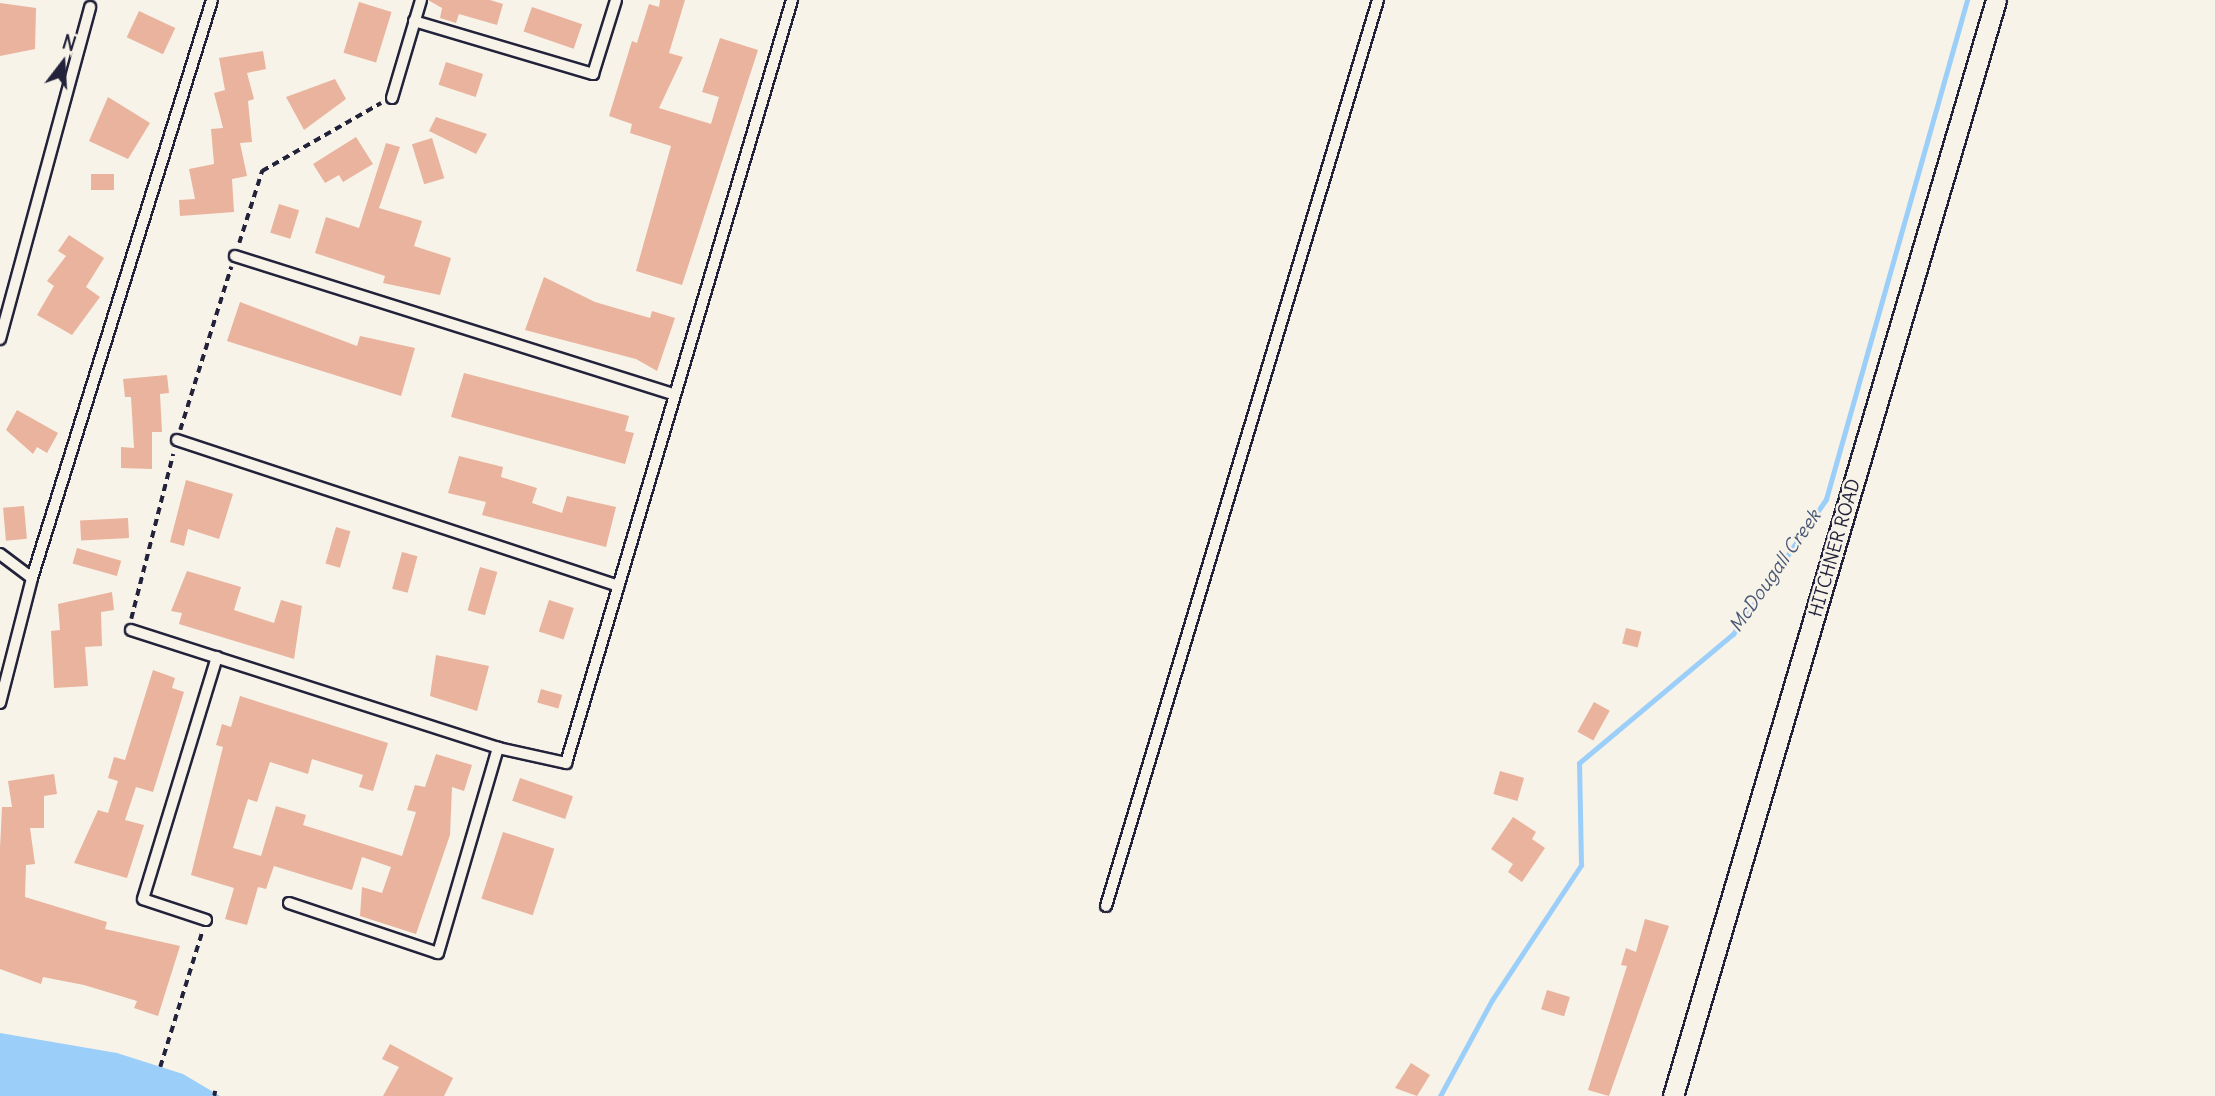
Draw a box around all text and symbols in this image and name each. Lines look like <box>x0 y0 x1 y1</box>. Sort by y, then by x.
north arrow <box>28 28 98 98</box>
text: N <box>59 30 79 56</box>
street label: HITCHNER ROAD <box>1805 476 1865 620</box>
water label: McDougall Creek <box>1724 505 1826 637</box>

